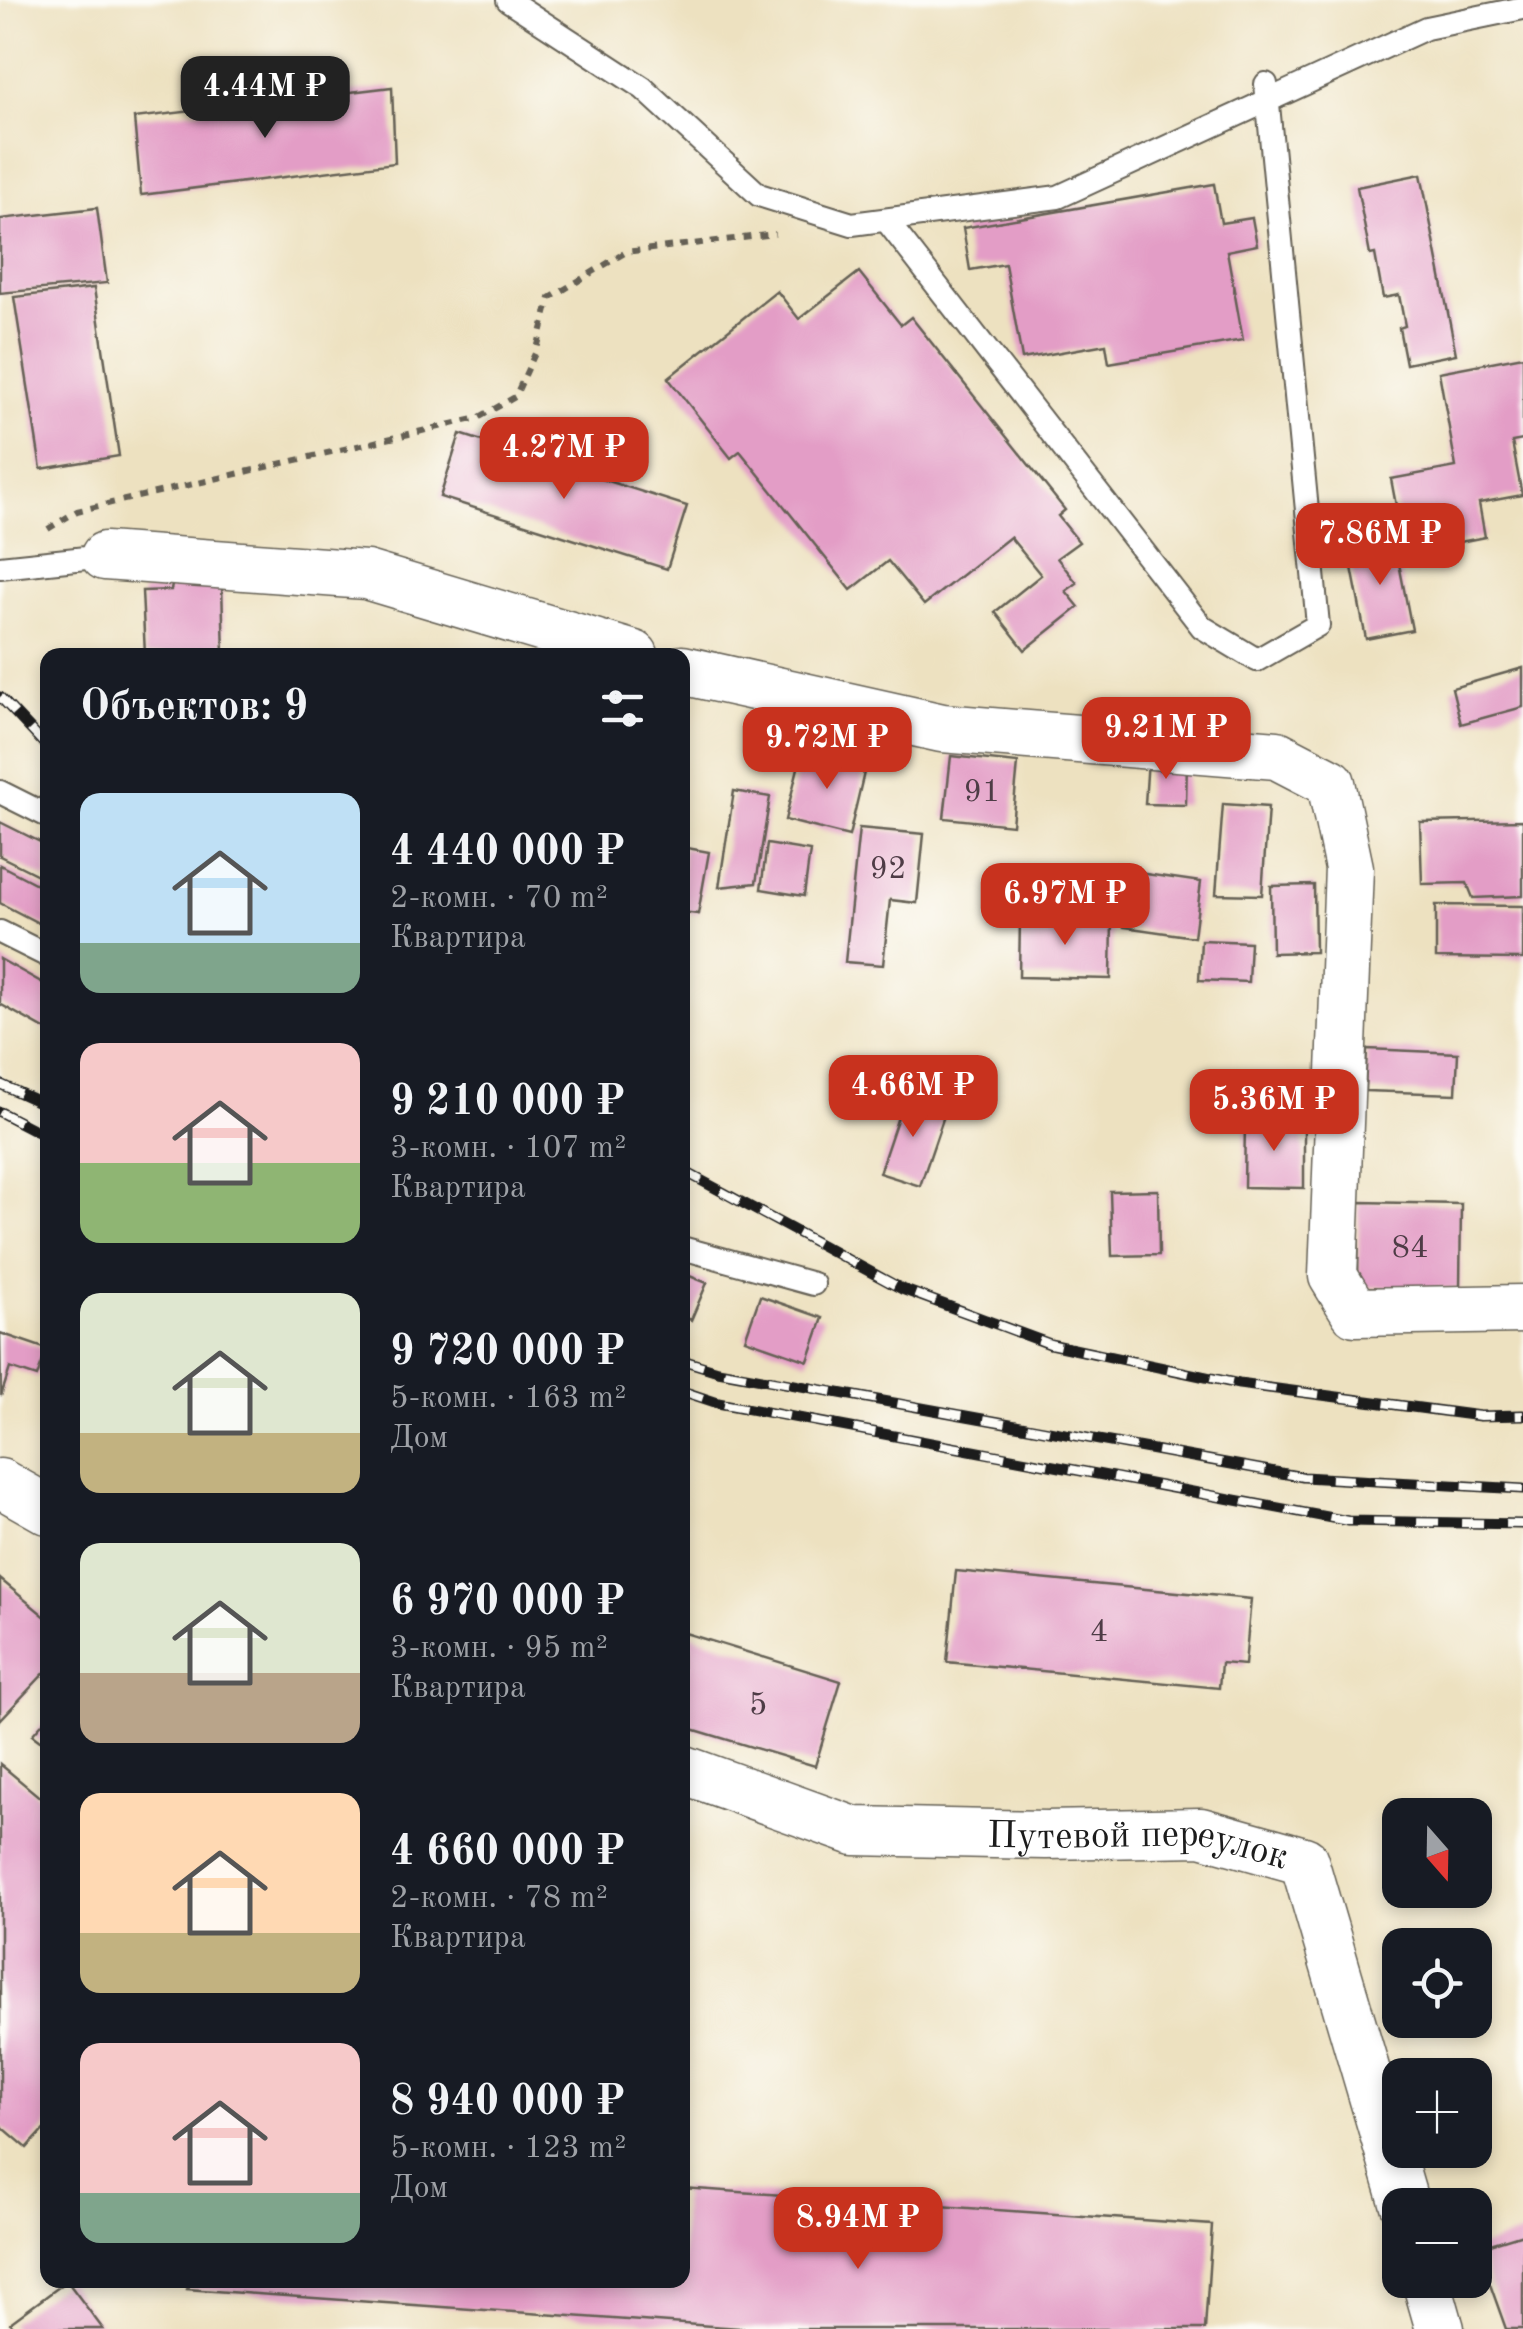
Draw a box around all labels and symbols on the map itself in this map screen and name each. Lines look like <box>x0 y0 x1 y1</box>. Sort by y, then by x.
pin: 4.44M ₽ <box>173 56 357 141</box>
pin: 4.27M ₽ <box>472 417 656 502</box>
pin: 7.86M ₽ <box>1288 503 1472 588</box>
pin: 9.21M ₽ <box>1074 697 1258 782</box>
pin: 9.72M ₽ <box>735 707 919 792</box>
house number: 91 <box>963 777 1001 809</box>
house number: 92 <box>869 854 907 886</box>
pin: 6.97M ₽ <box>973 863 1157 948</box>
pin: 4.66M ₽ <box>821 1055 1005 1140</box>
pin: 5.36M ₽ <box>1182 1069 1366 1154</box>
house number: 84 <box>1391 1233 1429 1265</box>
house number: 4 <box>1090 1617 1108 1649</box>
house number: 5 <box>749 1690 767 1722</box>
north arrow <box>1382 1798 1492 1908</box>
street label: Путевой переулок <box>987 1816 1292 1878</box>
pin: 8.94M ₽ <box>766 2187 950 2272</box>

